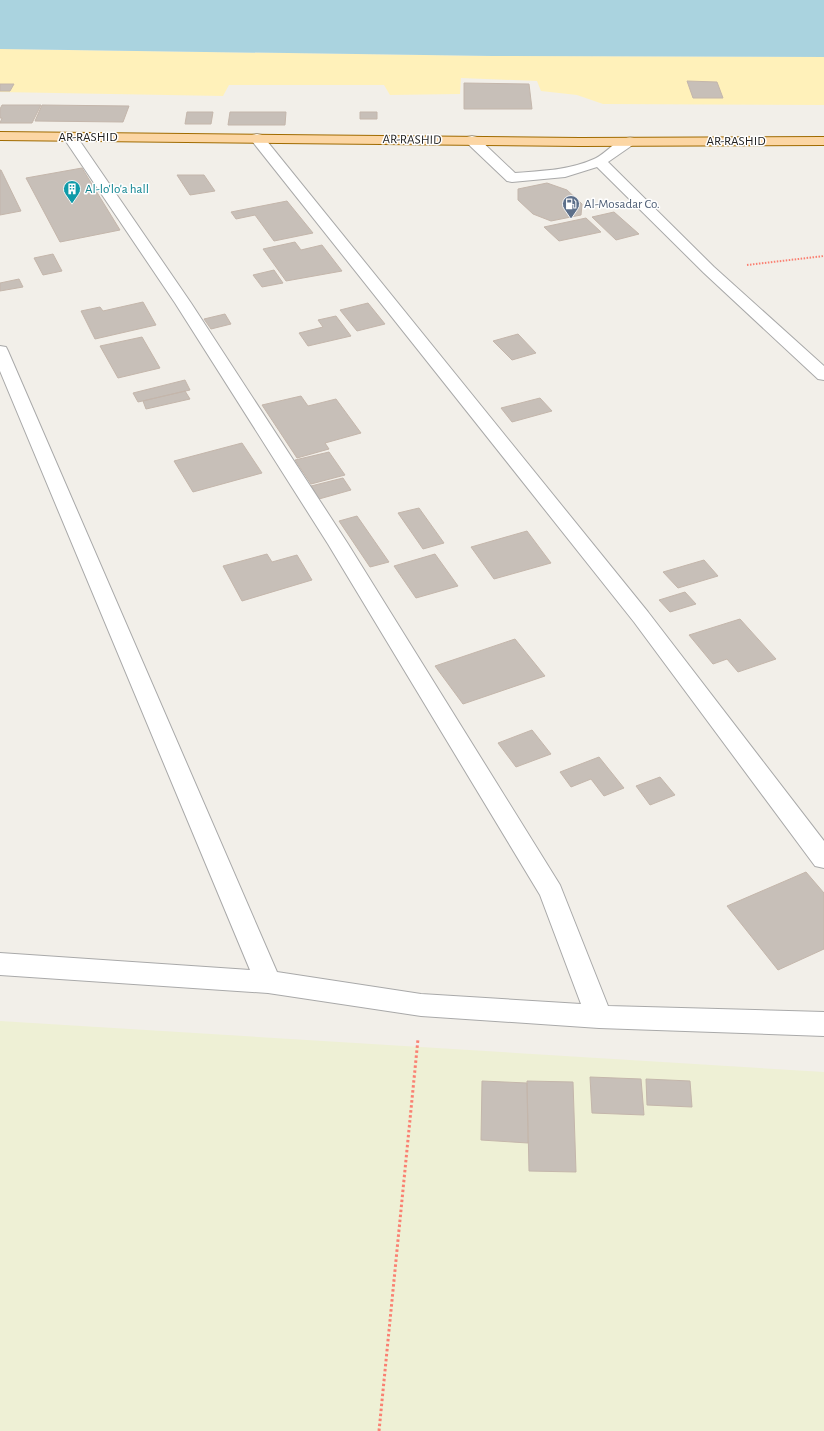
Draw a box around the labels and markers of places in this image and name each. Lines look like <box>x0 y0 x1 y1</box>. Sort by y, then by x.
building icon: Al-lo'lo'a hall <box>62 179 82 204</box>
place label: Al-lo'lo'a hall <box>85 183 149 196</box>
fuel station icon: Al-Mosadar Co. <box>561 194 581 219</box>
place label: Al-Mosadar Co. <box>584 198 660 211</box>

